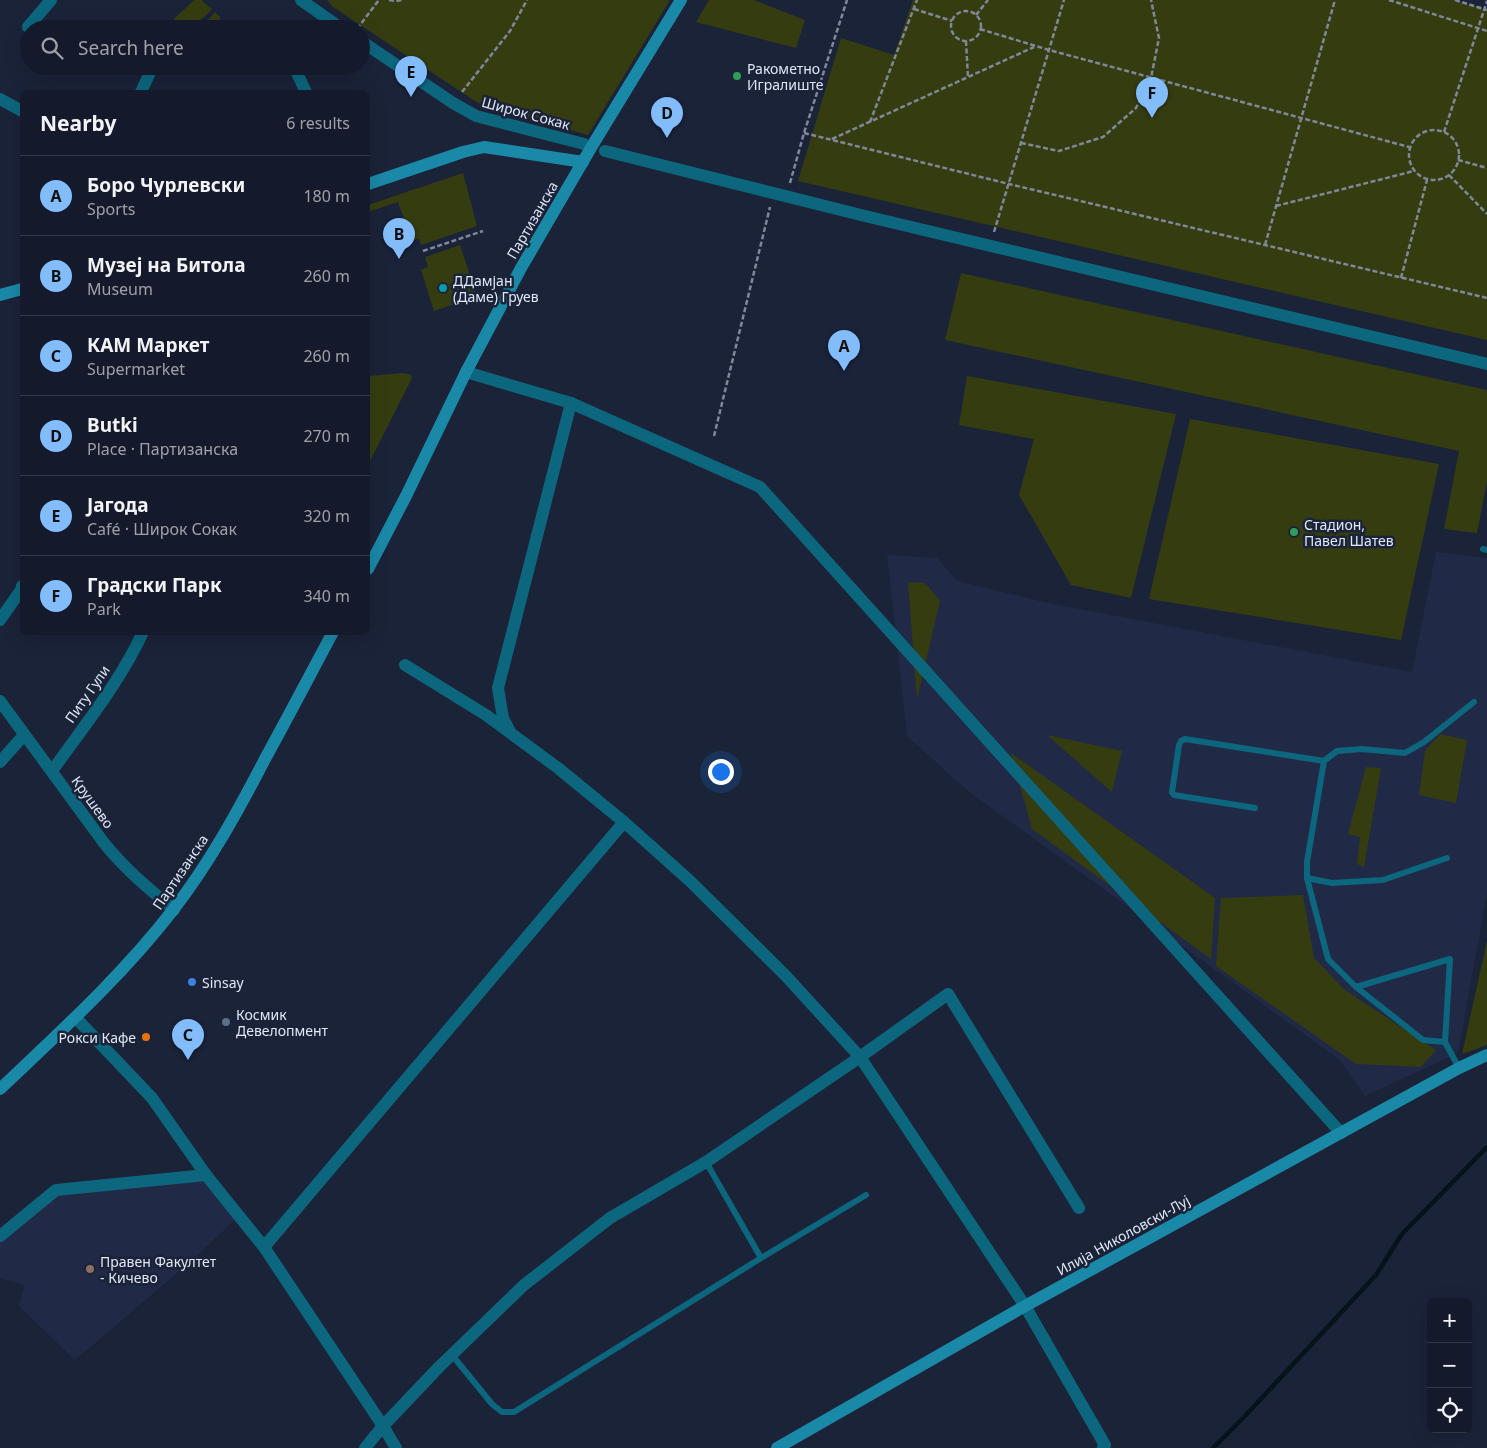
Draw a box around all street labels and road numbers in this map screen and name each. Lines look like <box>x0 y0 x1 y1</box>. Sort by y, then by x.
street label: Широк Сокак <box>480 92 573 134</box>
street label: Партизанска <box>502 178 562 262</box>
street label: Питу Гули <box>60 661 114 727</box>
street label: Крушево <box>68 772 118 832</box>
street label: Партизанска <box>148 831 212 913</box>
street label: Илија Николовски-Луј <box>1053 1190 1193 1280</box>

